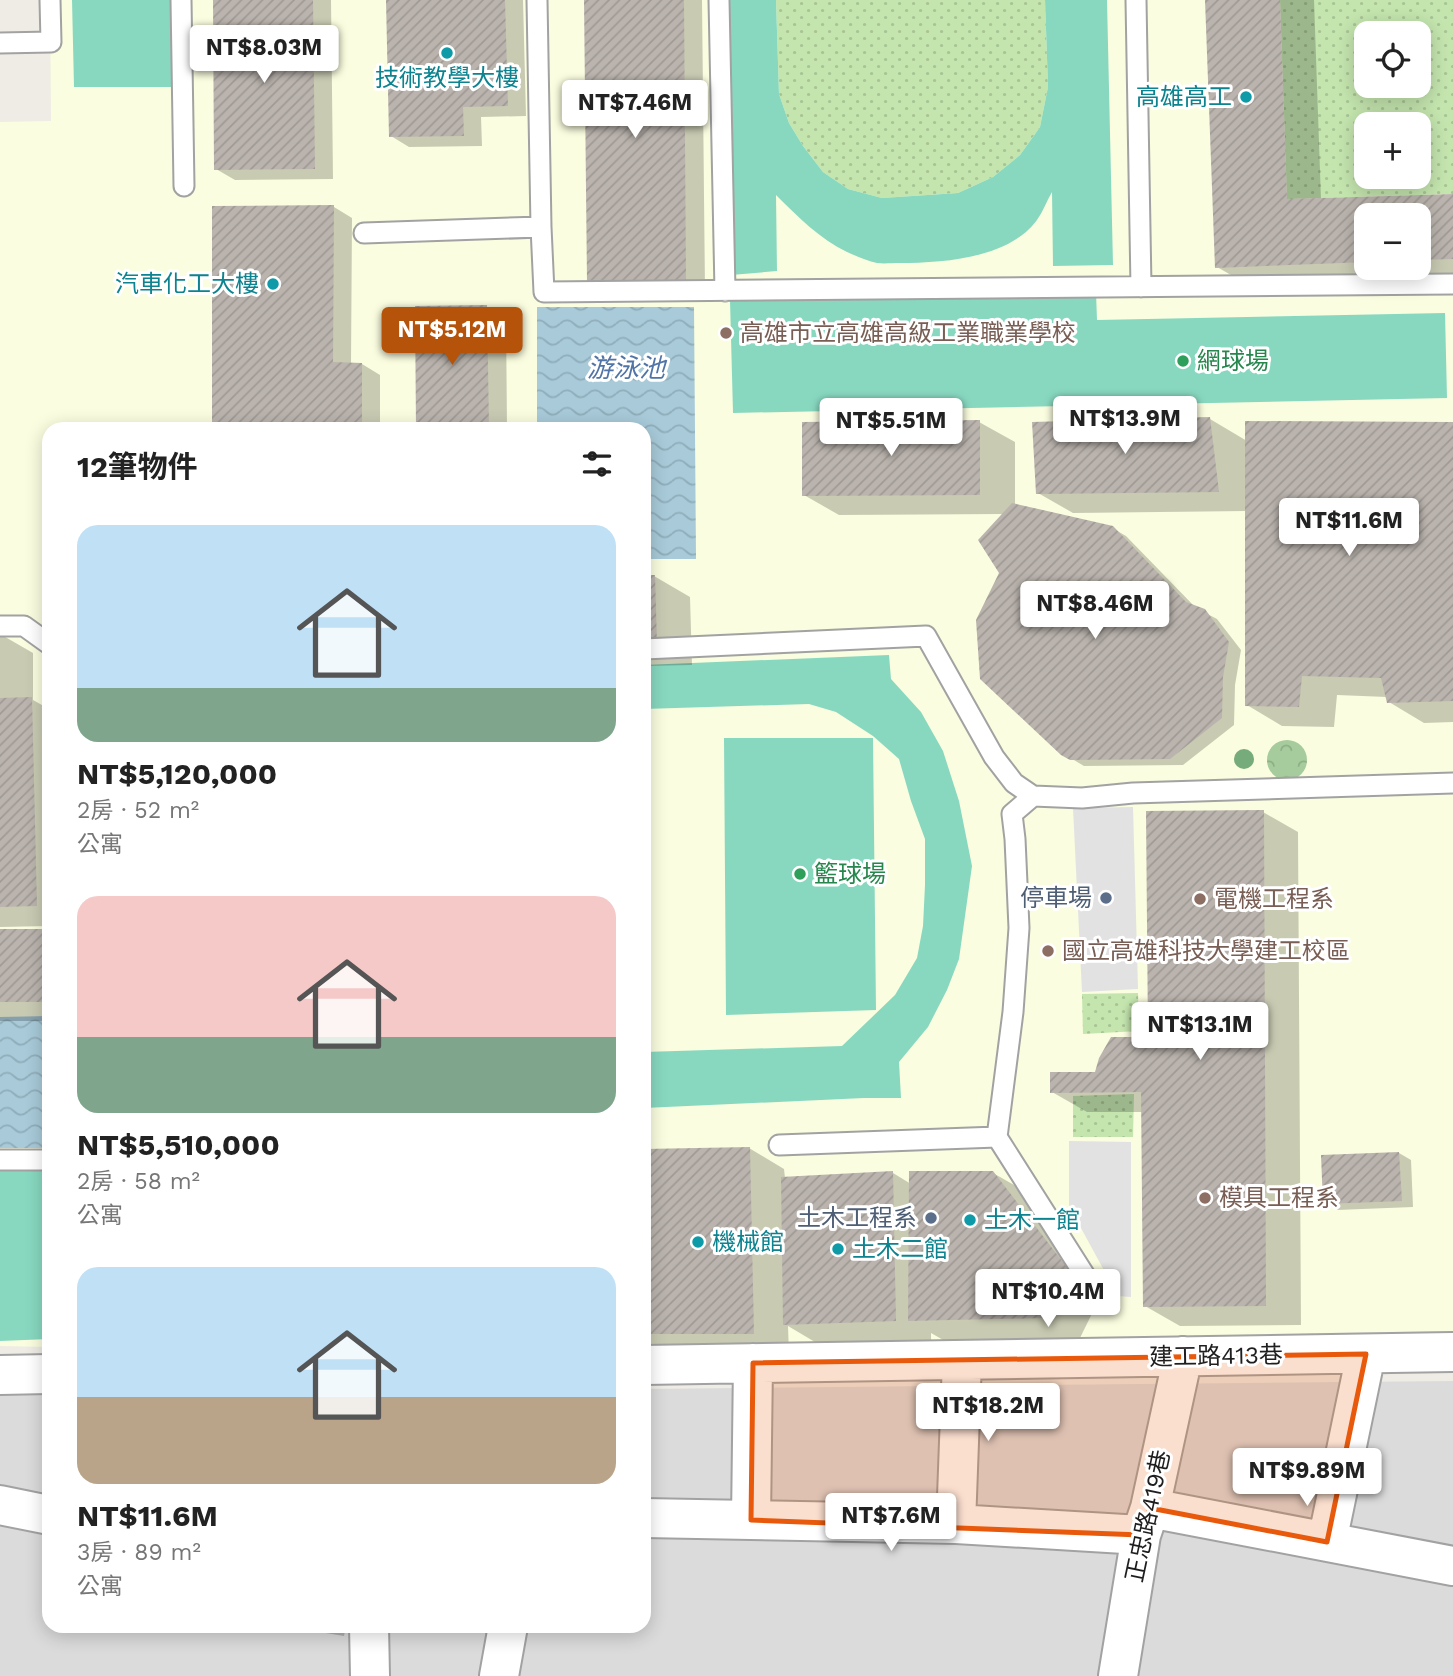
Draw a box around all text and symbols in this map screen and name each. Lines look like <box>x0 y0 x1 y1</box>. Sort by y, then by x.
map controls <box>1354 21 1431 280</box>
button: locate <box>1354 21 1431 98</box>
pin: NT$8.03M <box>192 25 336 85</box>
text: NT$8.03M <box>206 34 322 61</box>
marker: 技術教學大樓 <box>439 45 455 61</box>
place label: 技術教學大樓 <box>375 64 519 92</box>
pin: NT$7.46M <box>563 80 707 140</box>
place label: 高雄高工 <box>1136 83 1232 111</box>
text: NT$7.46M <box>578 89 692 116</box>
marker: 高雄高工 <box>1238 89 1254 105</box>
button: + <box>1354 112 1431 189</box>
button: − <box>1354 203 1431 280</box>
place label: 汽車化工大樓 <box>115 270 259 298</box>
marker: 汽車化工大樓 <box>265 276 281 292</box>
pin: NT$5.12M <box>380 308 524 367</box>
text: NT$5.12M <box>398 316 506 343</box>
place label: 高雄市立高雄高級工業職業學校 <box>740 319 1076 347</box>
marker: 高雄市立高雄高級工業職業學校 <box>718 325 734 341</box>
place label: 網球場 <box>1197 347 1269 375</box>
water label: 游泳池 <box>587 353 668 383</box>
marker: 網球場 <box>1175 353 1191 369</box>
pin: NT$13.9M <box>1053 396 1197 456</box>
pin: NT$5.51M <box>819 398 963 458</box>
text: NT$13.9M <box>1069 405 1181 432</box>
text: NT$5.51M <box>836 407 946 434</box>
icon: filters <box>578 445 616 483</box>
text: 12筆物件 <box>77 449 198 484</box>
pin: NT$11.6M <box>1277 498 1421 558</box>
text: NT$11.6M <box>1295 507 1403 534</box>
icon: home <box>284 570 410 696</box>
pin: NT$8.46M <box>1023 582 1167 641</box>
text: NT$8.46M <box>1036 590 1154 617</box>
text: NT$5,120,000 <box>77 756 277 791</box>
text: 2房 · 52 m² <box>77 797 199 824</box>
text: 公寓 <box>77 831 123 858</box>
place label: 籃球場 <box>814 860 886 888</box>
marker: 籃球場 <box>792 866 808 882</box>
place label: 停車場 <box>1020 884 1092 912</box>
place label: 電機工程系 <box>1214 885 1334 913</box>
marker: 停車場 <box>1098 890 1114 906</box>
marker: 電機工程系 <box>1192 891 1208 907</box>
place label: 國立高雄科技大學建工校區 <box>1062 937 1350 965</box>
icon: home <box>284 941 410 1067</box>
marker: 國立高雄科技大學建工校區 <box>1040 943 1056 959</box>
pin: NT$13.1M <box>1128 1002 1272 1062</box>
text: NT$13.1M <box>1147 1011 1253 1038</box>
text: NT$5,510,000 <box>77 1127 280 1162</box>
text: 2房 · 58 m² <box>77 1168 200 1195</box>
place label: 模具工程系 <box>1219 1184 1339 1212</box>
marker: 模具工程系 <box>1197 1190 1213 1206</box>
text: 公寓 <box>77 1202 123 1229</box>
place label: 土木工程系 <box>797 1204 917 1232</box>
place label: 土木一館 <box>984 1206 1080 1234</box>
marker: 土木工程系 <box>923 1210 939 1226</box>
marker: 土木一館 <box>962 1212 978 1228</box>
place label: 機械館 <box>712 1228 784 1256</box>
marker: 機械館 <box>690 1234 706 1250</box>
place label: 土木二館 <box>852 1235 948 1263</box>
marker: 土木二館 <box>830 1241 846 1257</box>
pin: NT$10.4M <box>976 1270 1120 1329</box>
text: NT$10.4M <box>991 1278 1105 1305</box>
icon: home <box>284 1312 410 1438</box>
street label: 建工路413巷 <box>1149 1341 1283 1371</box>
pin: NT$18.2M <box>916 1384 1060 1443</box>
text: NT$18.2M <box>932 1392 1044 1419</box>
street label: 正忠路419巷 <box>1120 1447 1176 1585</box>
pin: NT$9.89M <box>1235 1448 1379 1508</box>
text: NT$9.89M <box>1249 1457 1365 1484</box>
pin: NT$7.6M <box>826 1494 956 1553</box>
text: NT$11.6M <box>77 1498 218 1533</box>
text: NT$7.6M <box>841 1502 941 1529</box>
text: 3房 · 89 m² <box>77 1539 201 1566</box>
text: 公寓 <box>77 1573 123 1600</box>

